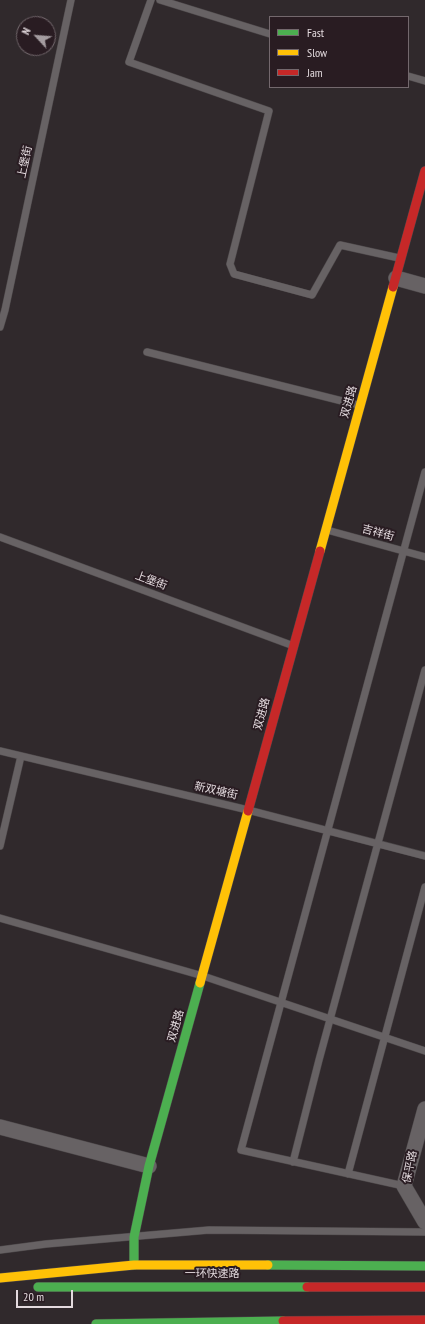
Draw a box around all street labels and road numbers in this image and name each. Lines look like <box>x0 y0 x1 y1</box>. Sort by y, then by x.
street label: 上堡街 <box>15 144 35 180</box>
street label: 双进路 <box>338 384 360 420</box>
street label: 吉祥街 <box>360 522 396 544</box>
street label: 上堡街 <box>133 569 169 593</box>
street label: 双进路 <box>251 696 273 732</box>
street label: 新双塘街 <box>193 780 239 802</box>
street label: 双进路 <box>165 1008 187 1044</box>
street label: 保平路 <box>400 1149 420 1185</box>
street label: 一环快速路 <box>185 1267 239 1281</box>

